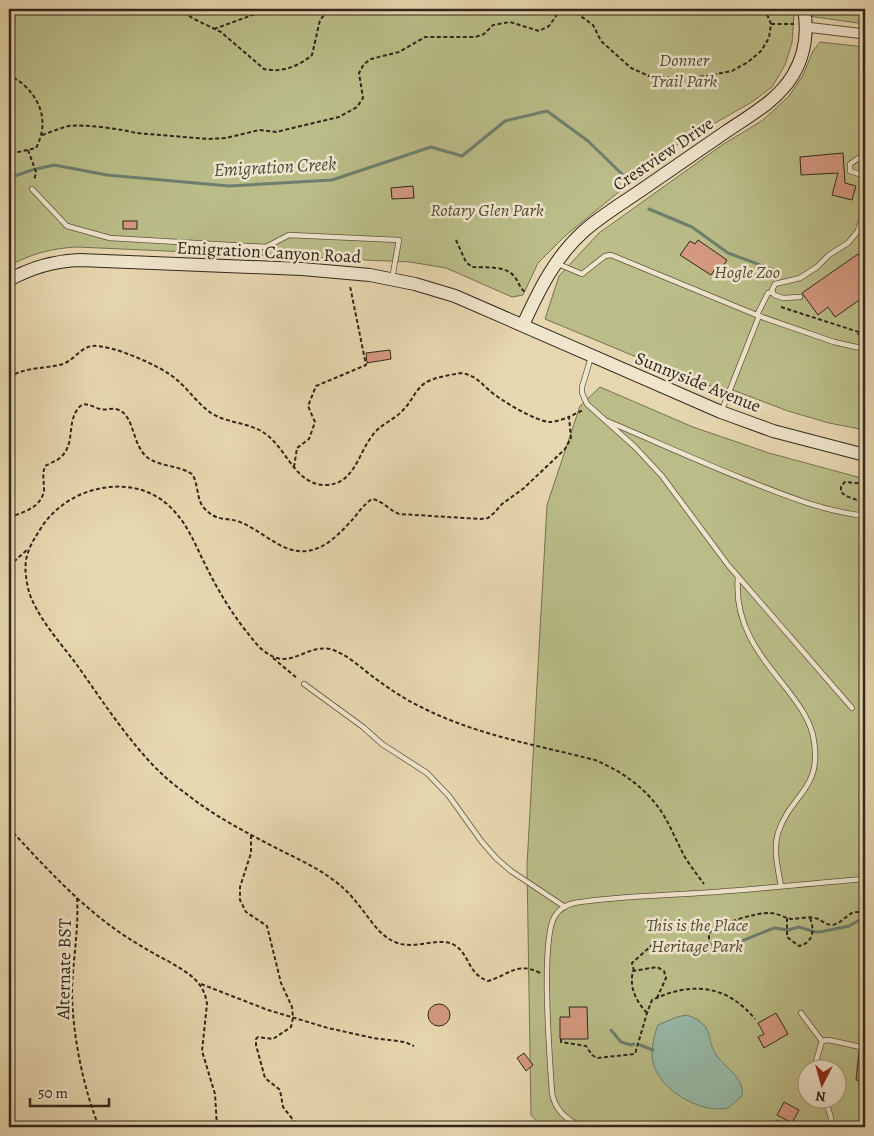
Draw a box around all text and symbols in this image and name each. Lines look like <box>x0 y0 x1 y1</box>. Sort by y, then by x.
park label: Donner Trail Park <box>651 48 717 93</box>
street label: Crestview Drive <box>608 111 718 197</box>
water label: Emigration Creek <box>213 151 337 183</box>
park label: Rotary Glen Park <box>430 198 544 222</box>
street label: Emigration Canyon Road <box>176 235 362 269</box>
park label: Hogle Zoo <box>714 260 780 284</box>
street label: Sunnyside Avenue <box>631 346 765 418</box>
park label: This is the Place Heritage Park <box>646 913 749 958</box>
street label: Alternate BST <box>51 918 77 1021</box>
north arrow <box>796 1058 846 1108</box>
scale bar <box>30 1076 109 1108</box>
text: 50 m <box>38 1083 68 1103</box>
text: N <box>815 1086 827 1106</box>

